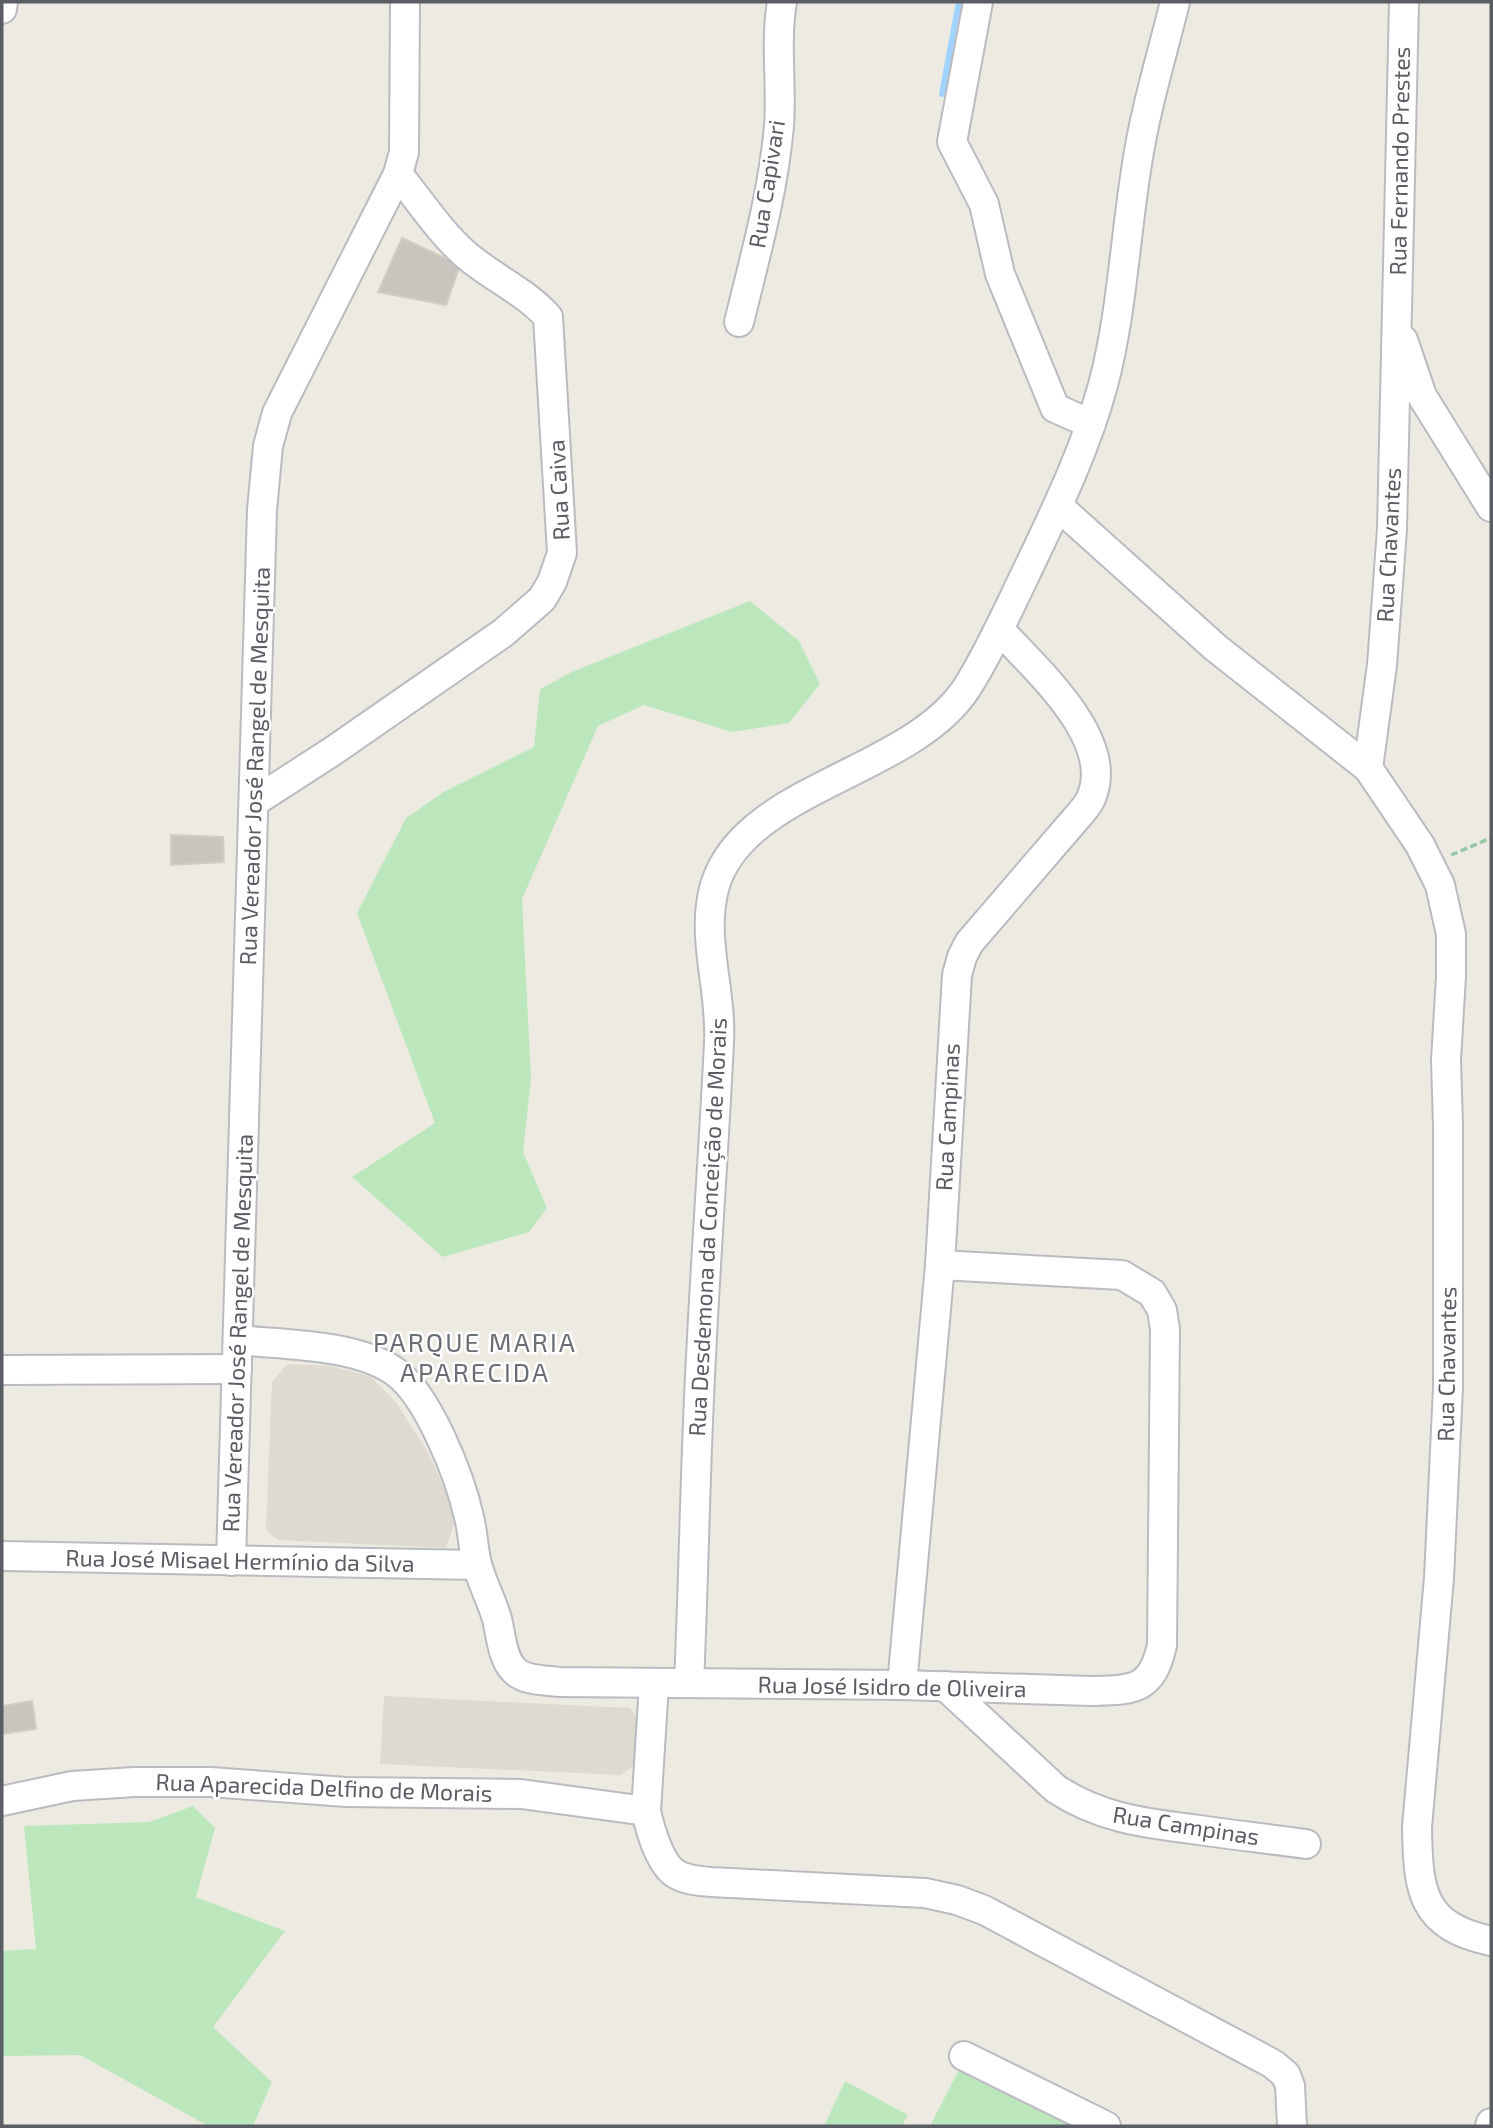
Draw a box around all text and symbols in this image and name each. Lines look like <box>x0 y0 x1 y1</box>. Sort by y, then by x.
street label: Rua Fernando Prestes <box>1383 46 1415 276</box>
street label: Rua Capivari <box>742 118 790 250</box>
street label: Rua Caiva <box>541 439 575 541</box>
street label: Rua Chavantes <box>1370 467 1406 623</box>
street label: Rua Vereador José Rangel de Mesquita <box>233 566 275 966</box>
street label: Rua Desdemona da Conceição de Morais <box>682 1017 733 1437</box>
street label: Rua Campinas <box>929 1042 965 1191</box>
street label: Rua Vereador José Rangel de Mesquita <box>216 1133 258 1533</box>
street label: Rua Chavantes <box>1431 1286 1461 1442</box>
district label: PARQUE MARIA APARECIDA <box>373 1326 577 1387</box>
street label: Rua José Misael Hermínio da Silva <box>65 1543 415 1577</box>
street label: Rua José Isidro de Oliveira <box>757 1670 1027 1702</box>
street label: Rua Aparecida Delfino de Morais <box>155 1767 493 1807</box>
street label: Rua Campinas <box>1111 1800 1261 1850</box>

